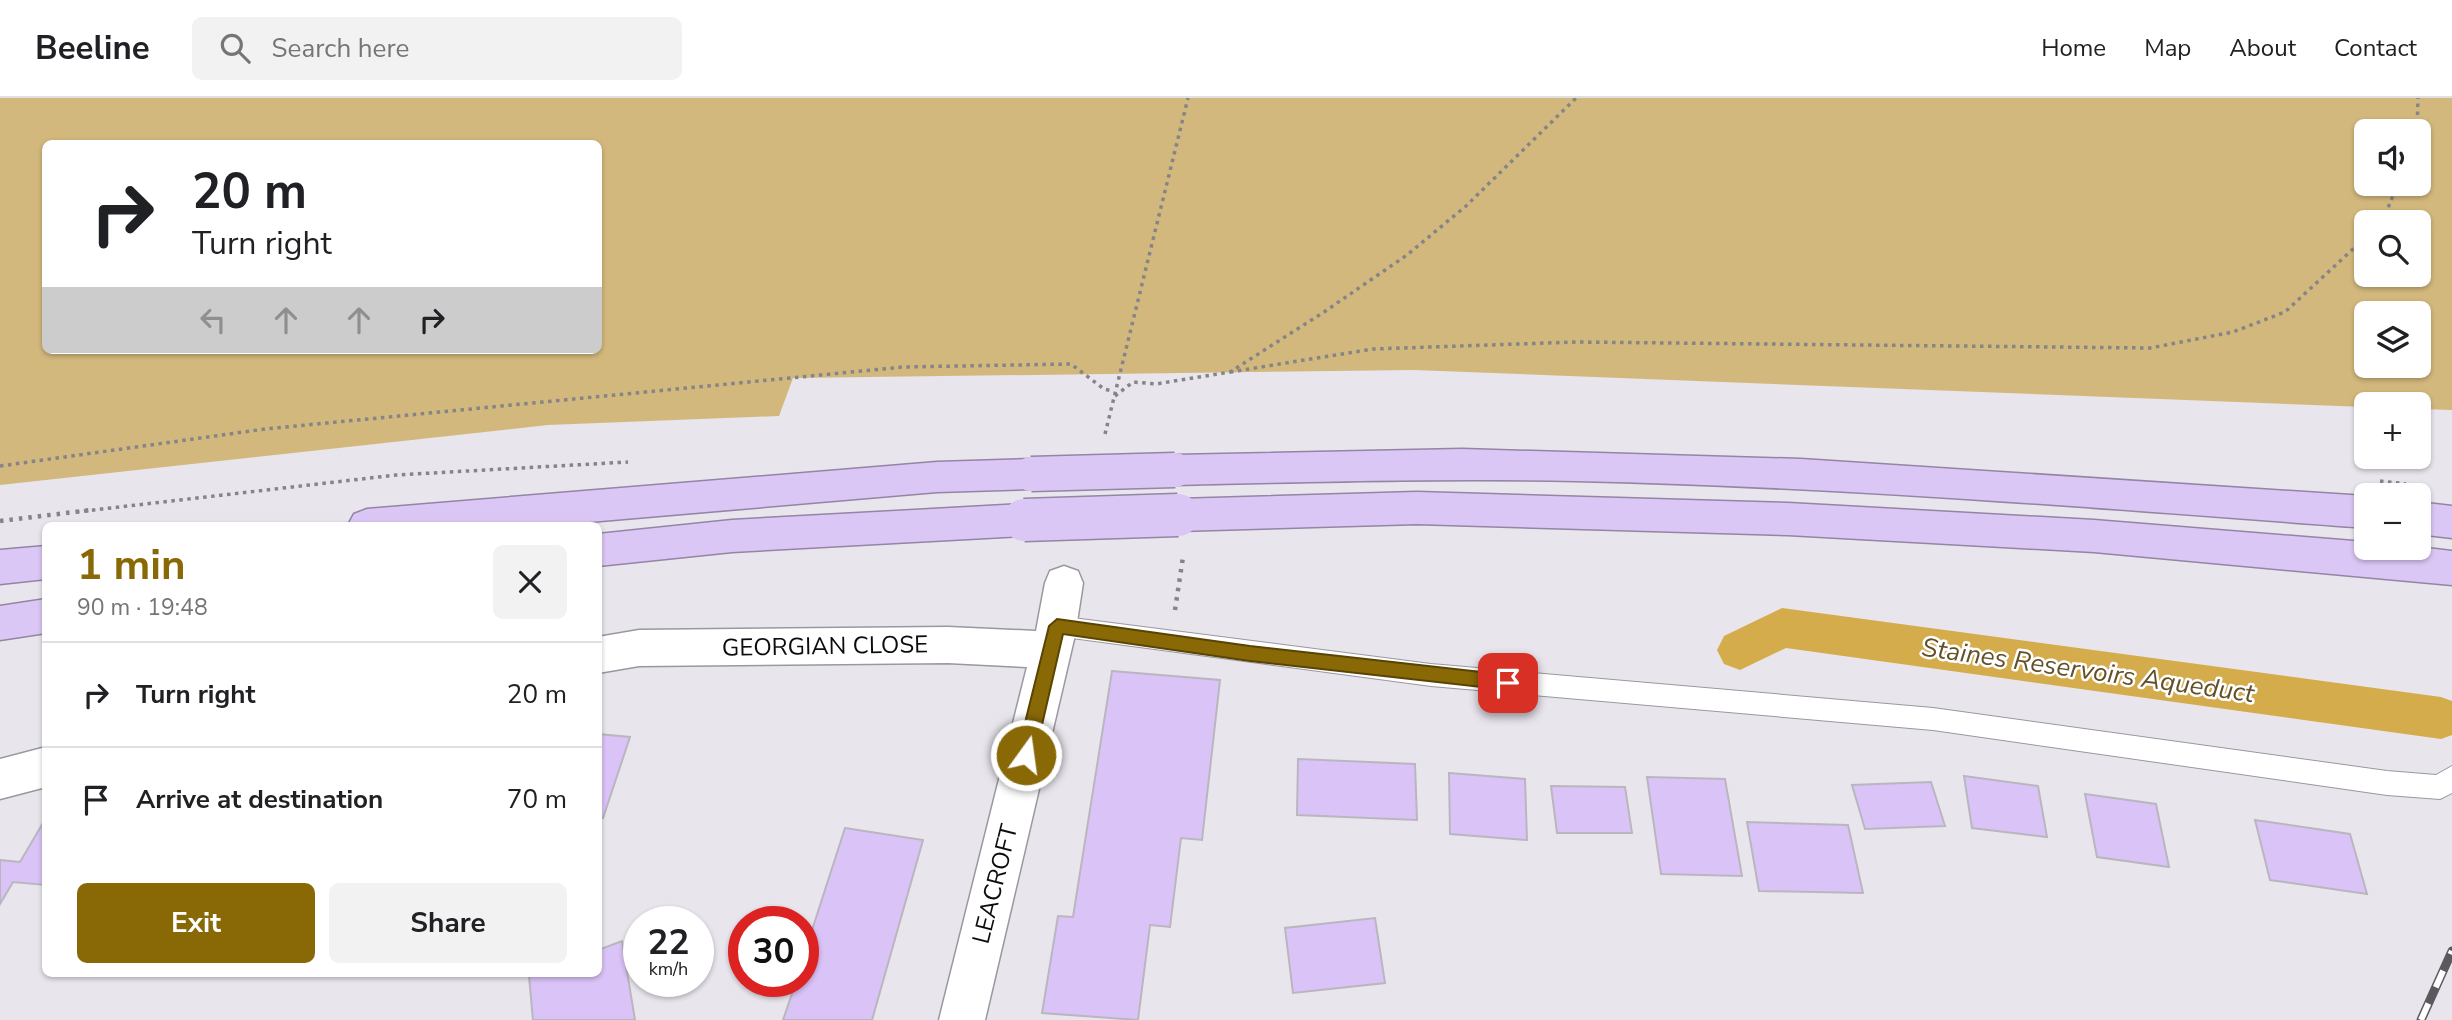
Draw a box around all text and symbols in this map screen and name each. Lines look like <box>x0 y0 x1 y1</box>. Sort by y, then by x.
search box <box>192 17 682 80</box>
text: Beeline <box>35 26 150 71</box>
icon: search <box>216 29 254 67</box>
text: Search here <box>272 31 409 66</box>
text: Home <box>2041 32 2106 64</box>
text: Map <box>2144 32 2191 64</box>
text: About <box>2229 32 2296 64</box>
text: Contact <box>2334 32 2417 64</box>
map controls <box>2354 119 2431 560</box>
button: sound <box>2354 119 2431 196</box>
text: 20 m <box>192 158 307 225</box>
icon: right <box>77 168 168 259</box>
button: search <box>2354 210 2431 287</box>
text: Turn right <box>192 222 332 265</box>
icon: left <box>194 301 232 339</box>
icon: ahead <box>267 301 305 339</box>
icon: ahead <box>340 301 378 339</box>
icon: right <box>413 301 451 339</box>
button: layers <box>2354 301 2431 378</box>
button: + <box>2354 392 2431 469</box>
button: − <box>2354 483 2431 560</box>
text: 1 min <box>77 537 186 594</box>
button: close <box>493 545 567 619</box>
text: 90 m · 19:48 <box>77 592 208 623</box>
street label: GEORGIAN CLOSE <box>722 628 928 664</box>
water label: Staines Reservoirs Aqueduct <box>1919 630 2257 711</box>
pin <box>1478 653 1538 713</box>
icon: arrive <box>1489 664 1527 702</box>
icon: right <box>77 676 115 714</box>
text: Turn right <box>136 677 255 712</box>
text: 20 m <box>507 677 567 712</box>
position arrow <box>989 718 1063 792</box>
icon: arrive <box>77 781 115 819</box>
text: Arrive at destination <box>136 782 383 817</box>
text: 70 m <box>507 782 567 817</box>
street label: LEACROFT <box>965 820 1025 947</box>
button: Exit <box>77 883 315 963</box>
button: Share <box>329 883 567 963</box>
speed limit sign: 30 <box>728 906 819 997</box>
text: 22 <box>647 919 690 966</box>
text: km/h <box>649 957 688 981</box>

